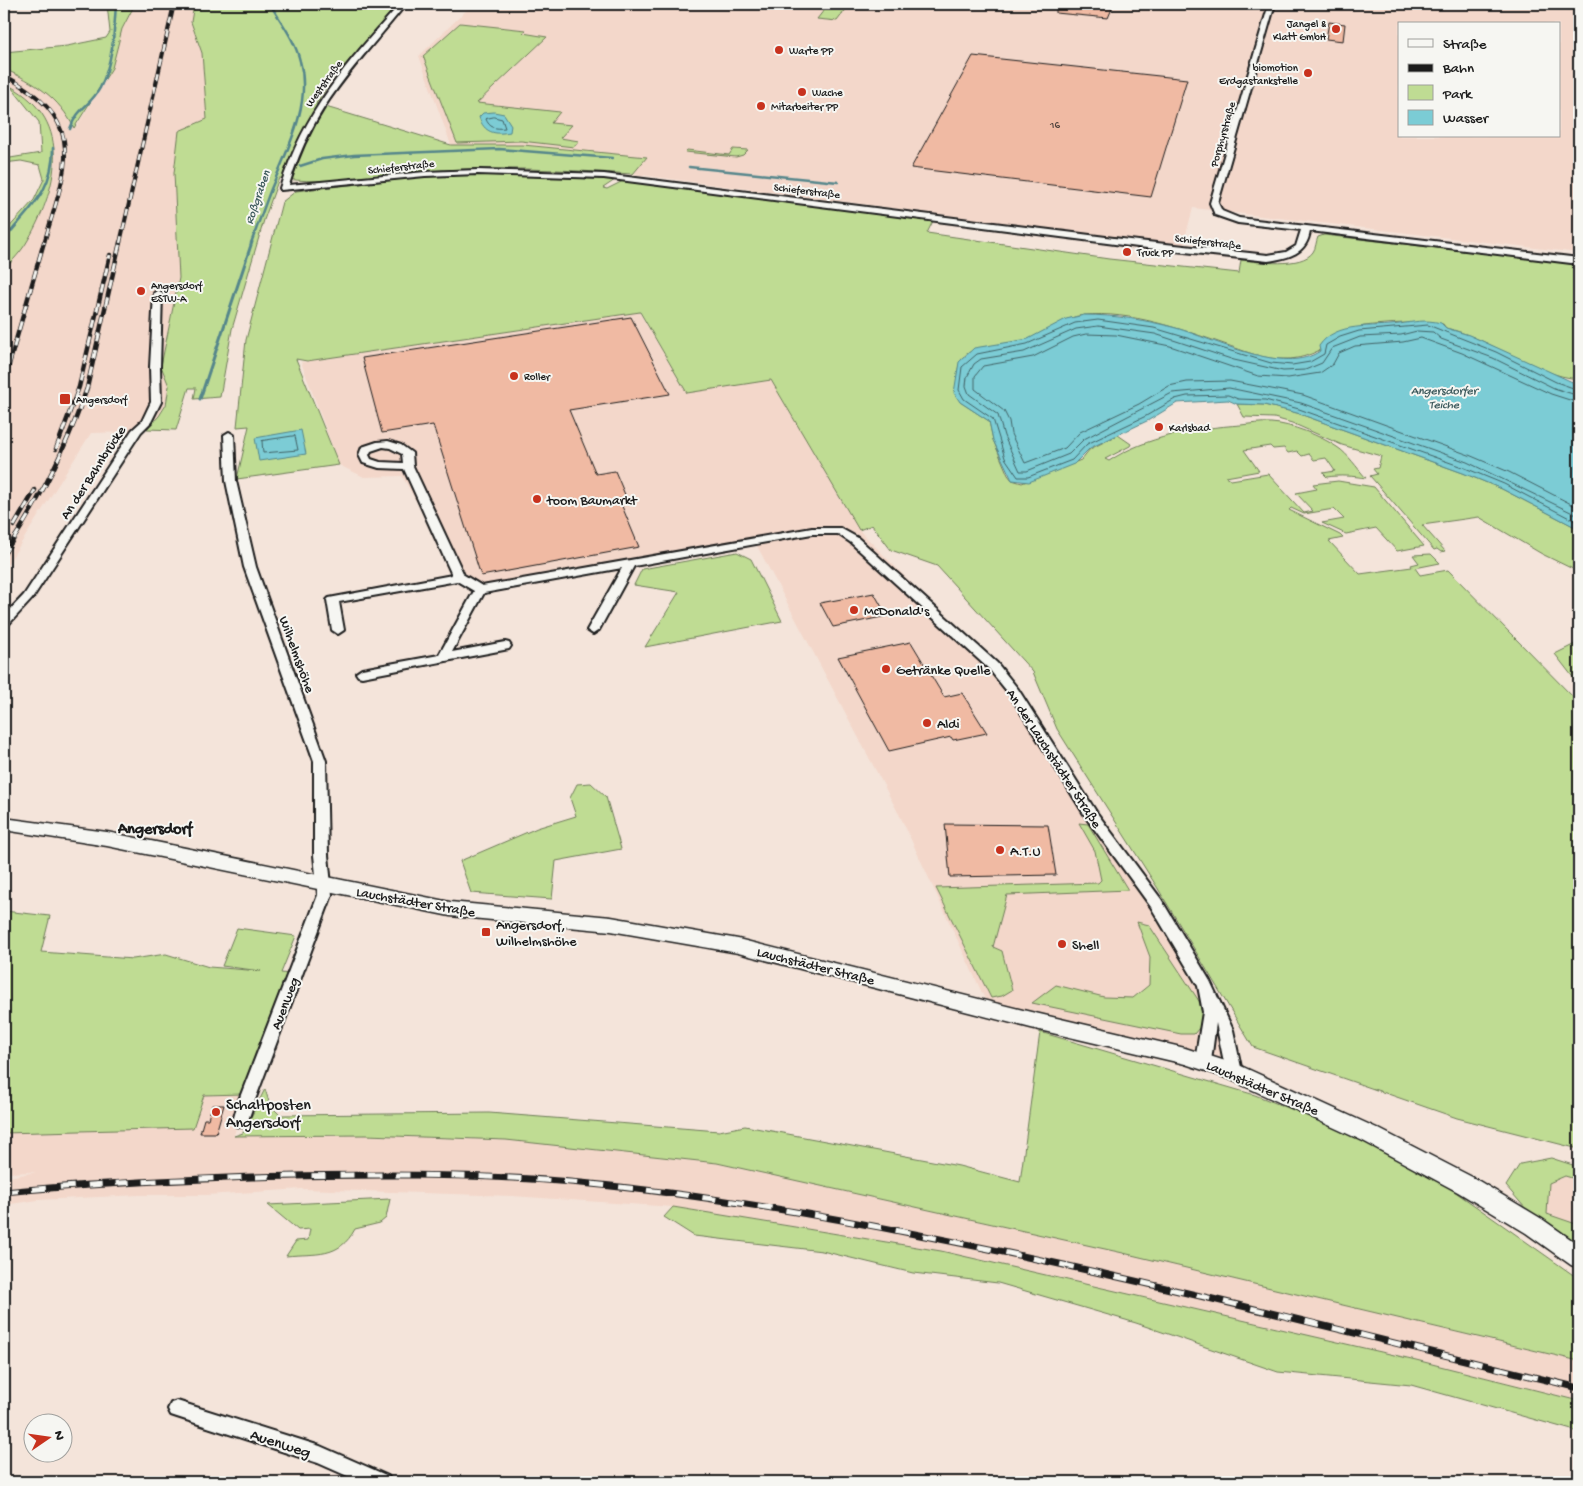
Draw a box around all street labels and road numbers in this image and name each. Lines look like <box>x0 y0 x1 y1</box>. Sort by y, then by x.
street label: Weststraße <box>304 58 346 110</box>
street label: Porphyrstraße <box>1209 100 1239 169</box>
street label: Schieferstraße <box>367 158 435 177</box>
street label: Schieferstraße <box>773 181 841 202</box>
street label: Schieferstraße <box>1174 232 1242 253</box>
street label: An der Bahnbrücke <box>58 423 131 523</box>
street label: Wilhelmshöhe <box>274 614 318 696</box>
street label: An der Lauchstädter Straße <box>1002 687 1105 833</box>
street label: Lauchstädter Straße <box>355 885 477 922</box>
street label: Lauchstädter Straße <box>755 945 877 990</box>
street label: Auenweg <box>269 975 304 1032</box>
street label: Lauchstädter Straße <box>1203 1058 1322 1121</box>
street label: Auenweg <box>247 1427 313 1464</box>

